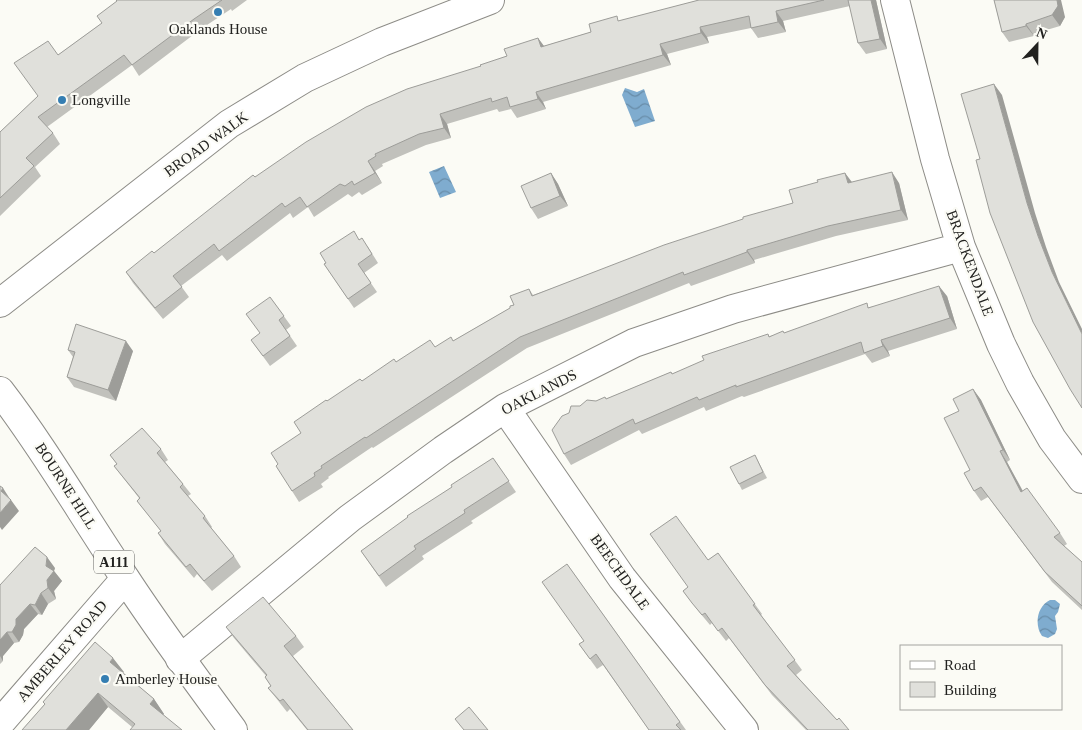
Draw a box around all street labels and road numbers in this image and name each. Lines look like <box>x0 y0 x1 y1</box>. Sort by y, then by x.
street label: BROAD WALK <box>161 108 251 180</box>
street label: BRACKENDALE <box>943 208 997 318</box>
street label: OAKLANDS <box>499 366 579 418</box>
street label: BOURNE HILL <box>32 440 100 532</box>
street label: BEECHDALE <box>587 531 653 613</box>
road number: A111 <box>94 550 134 574</box>
street label: AMBERLEY ROAD <box>14 597 110 705</box>

